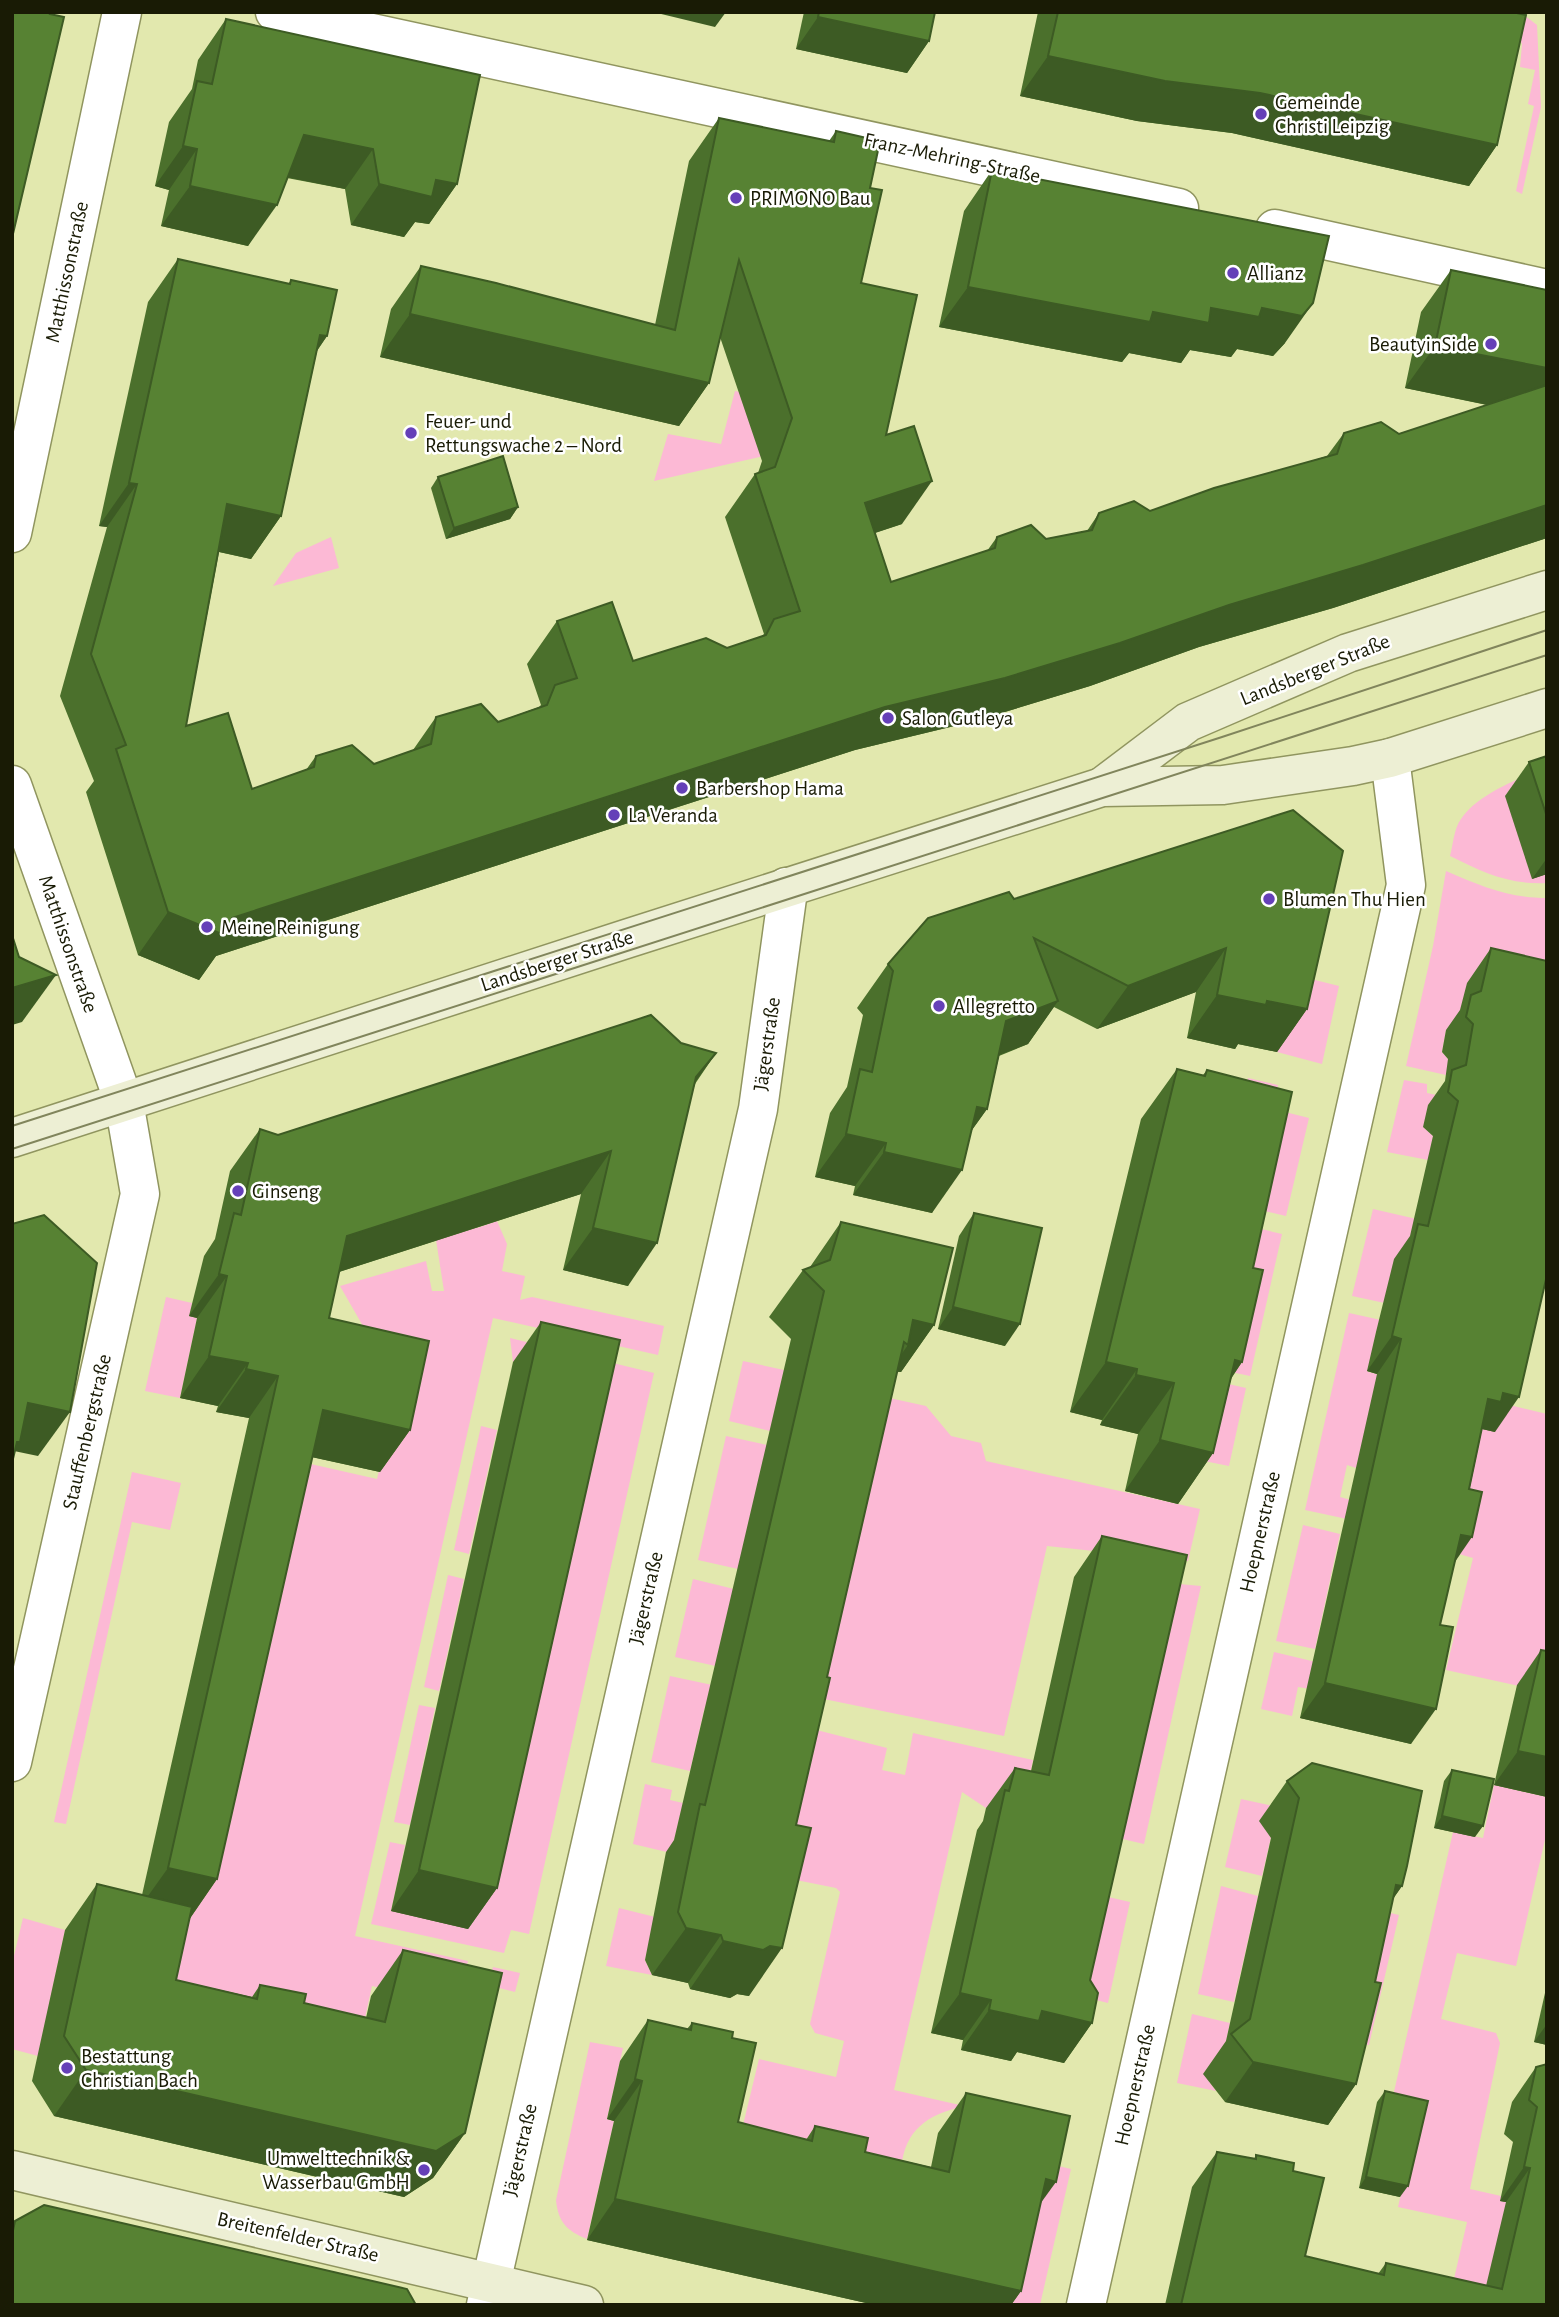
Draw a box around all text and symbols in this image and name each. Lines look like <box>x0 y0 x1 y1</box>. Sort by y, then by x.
place label: Gemeinde Christi Leipzig <box>1275 92 1390 137</box>
marker: Gemeinde Christi Leipzig <box>1253 106 1269 122</box>
street label: Franz-Mehring-Straße <box>862 129 1042 187</box>
place label: PRIMONO Bau <box>750 188 871 209</box>
marker: PRIMONO Bau <box>728 190 744 206</box>
street label: Matthissonstraße <box>42 199 92 345</box>
place label: Allianz <box>1247 263 1304 284</box>
marker: Allianz <box>1225 265 1241 281</box>
place label: BeautyinSide <box>1369 334 1477 355</box>
marker: BeautyinSide <box>1483 336 1499 352</box>
place label: Feuer- und Rettungswache 2 – Nord <box>425 411 622 456</box>
marker: Feuer- und Rettungswache 2 – Nord <box>403 425 419 441</box>
street label: Landsberger Straße <box>1237 630 1393 710</box>
place label: Salon Gutleya <box>902 708 1014 729</box>
marker: Salon Gutleya <box>880 710 896 726</box>
place label: Barbershop Hama <box>696 778 844 799</box>
marker: Barbershop Hama <box>674 780 690 796</box>
place label: La Veranda <box>628 805 718 826</box>
marker: La Veranda <box>606 807 622 823</box>
street label: Matthissonstraße <box>35 873 101 1015</box>
place label: Blumen Thu Hien <box>1283 889 1426 910</box>
marker: Blumen Thu Hien <box>1261 891 1277 907</box>
place label: Meine Reinigung <box>221 917 360 938</box>
marker: Meine Reinigung <box>199 919 215 935</box>
street label: Landsberger Straße <box>478 926 636 996</box>
street label: Jägerstraße <box>750 996 784 1092</box>
place label: Allegretto <box>953 996 1035 1017</box>
marker: Allegretto <box>931 998 947 1014</box>
place label: Ginseng <box>252 1181 320 1202</box>
marker: Ginseng <box>230 1183 246 1199</box>
street label: Stauffenbergstraße <box>59 1352 115 1512</box>
street label: Hoepnerstraße <box>1236 1469 1284 1595</box>
street label: Jägerstraße <box>625 1550 667 1646</box>
street label: Hoepnerstraße <box>1111 2022 1159 2148</box>
place label: Bestattung Christian Bach <box>81 2046 198 2091</box>
marker: Bestattung Christian Bach <box>59 2060 75 2076</box>
street label: Jägerstraße <box>499 2102 541 2198</box>
place label: Umwelttechnik & Wasserbau GmbH <box>262 2148 410 2193</box>
marker: Umwelttechnik & Wasserbau GmbH <box>416 2162 432 2178</box>
street label: Breitenfelder Straße <box>215 2208 381 2266</box>

